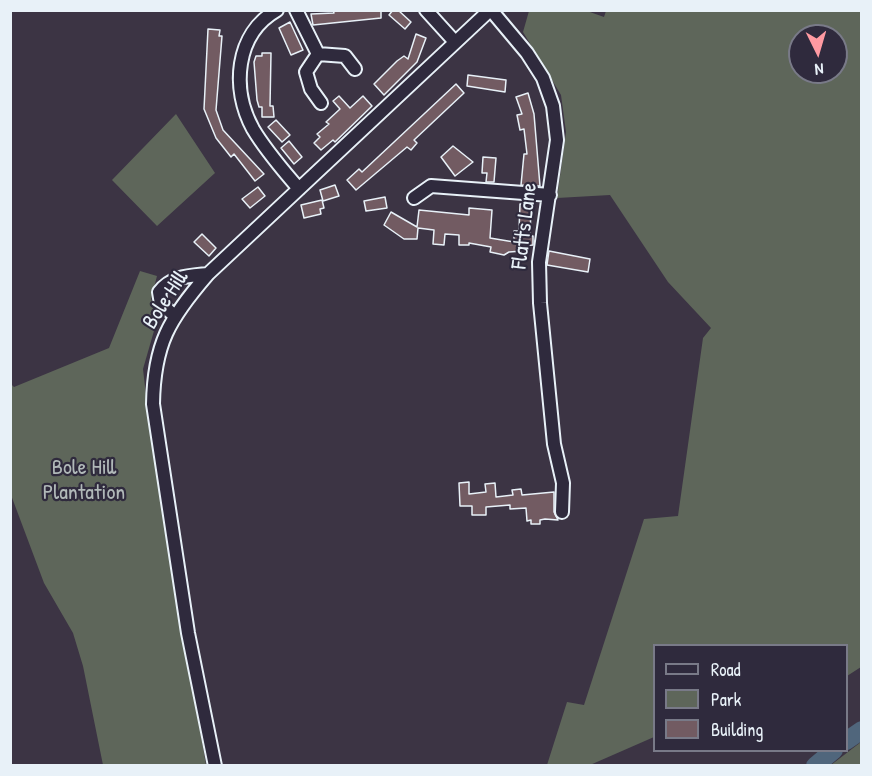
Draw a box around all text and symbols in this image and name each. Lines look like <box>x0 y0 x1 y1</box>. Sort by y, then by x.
north arrow <box>788 24 848 84</box>
text: N <box>814 59 825 81</box>
street label: Flatts Lane <box>507 181 543 271</box>
street label: Bole Hill <box>137 266 195 334</box>
park label: Bole Hill Plantation <box>43 455 125 506</box>
legend <box>653 644 848 752</box>
text: Road <box>711 657 741 682</box>
text: Park <box>711 687 741 712</box>
text: Building <box>711 717 763 742</box>

